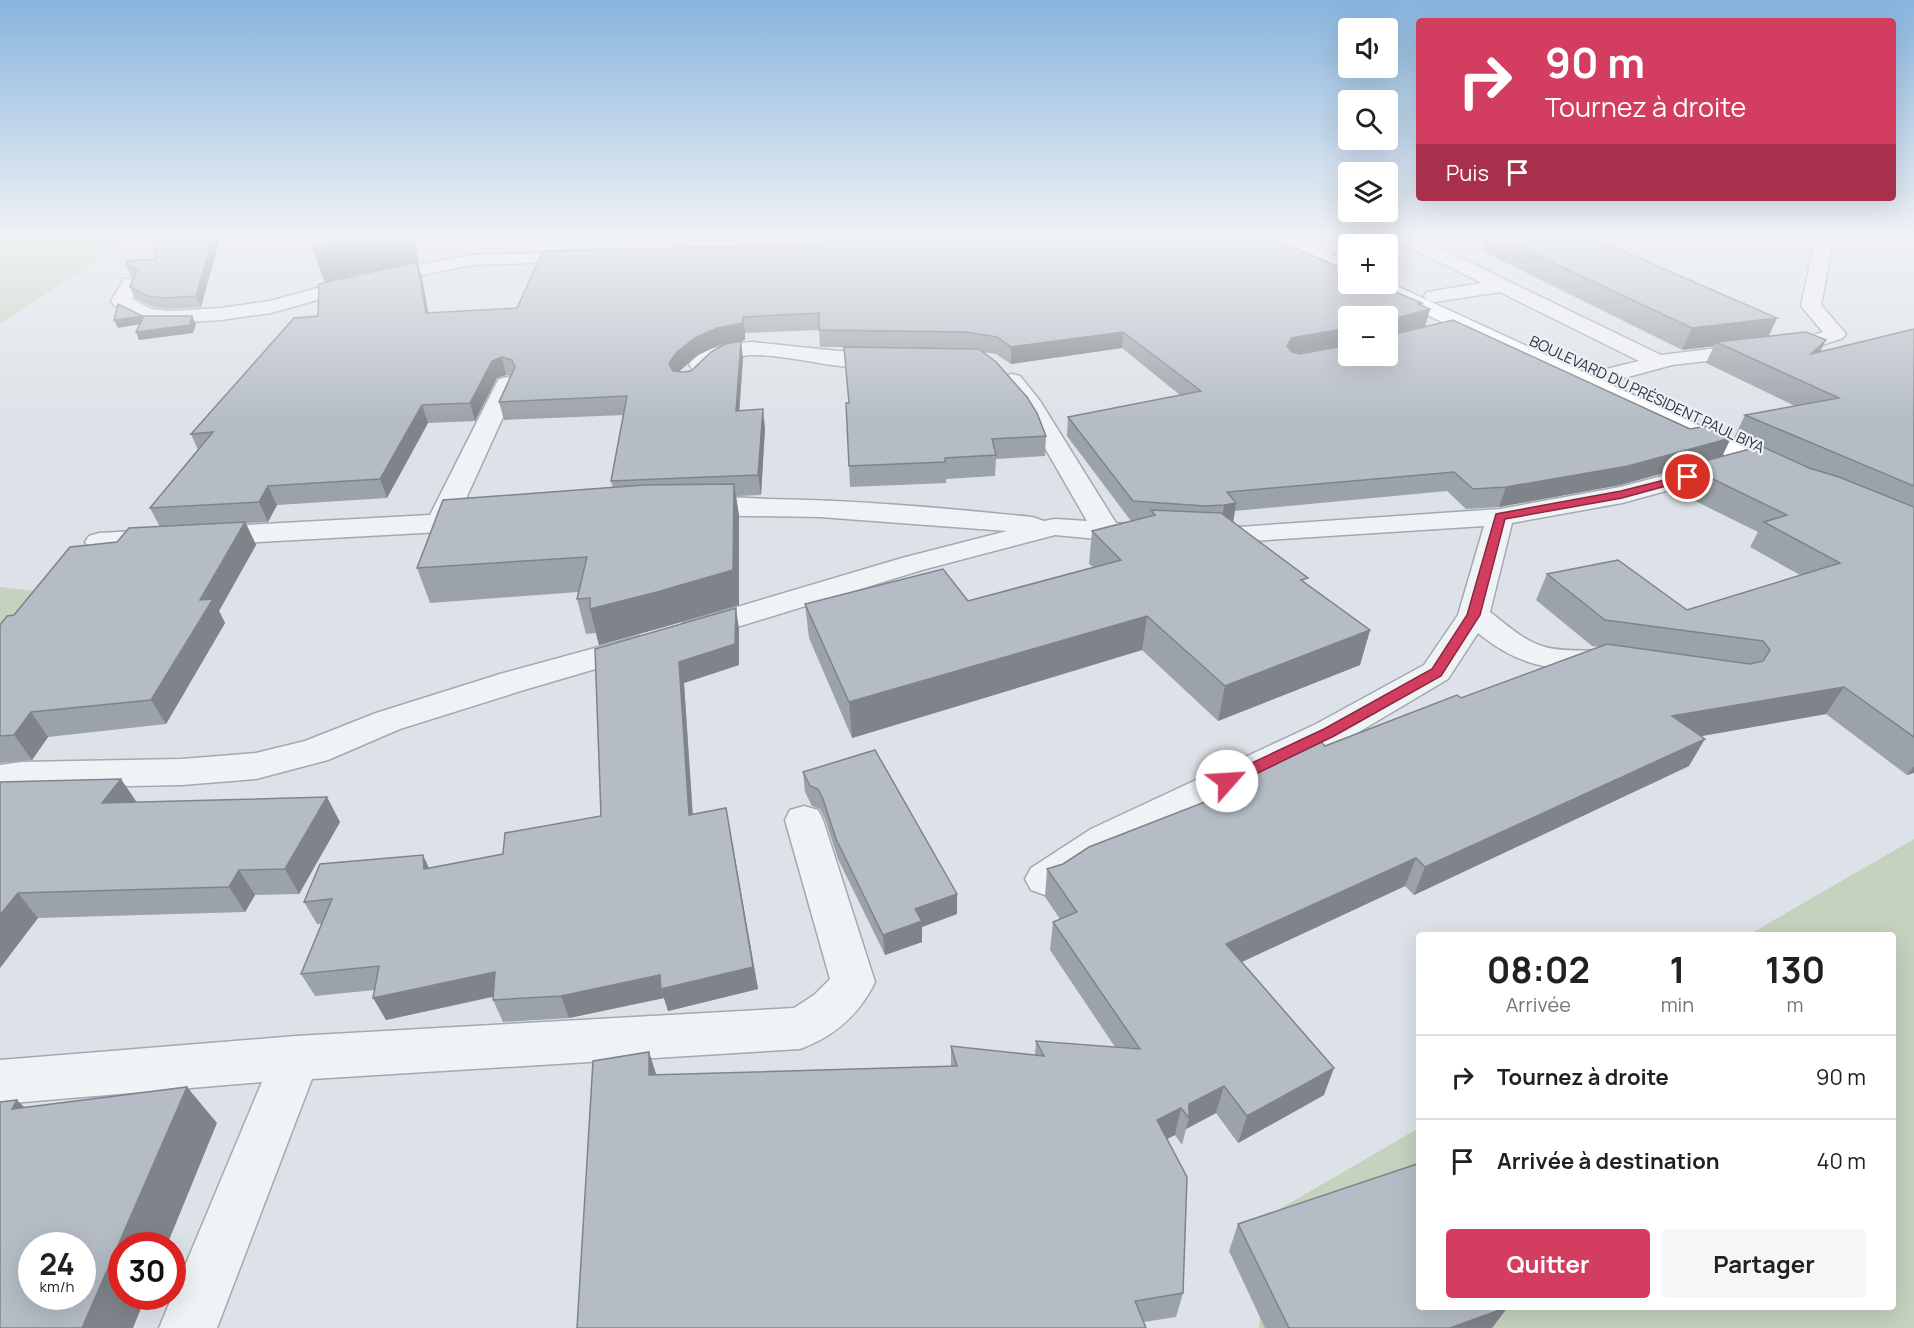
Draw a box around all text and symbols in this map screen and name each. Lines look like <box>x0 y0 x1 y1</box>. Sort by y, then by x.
map controls <box>1338 18 1398 366</box>
button: sound <box>1338 18 1398 78</box>
text: 90 m <box>1545 33 1645 91</box>
icon: right <box>1446 42 1524 120</box>
text: Tournez à droite <box>1545 88 1746 125</box>
button: search <box>1338 90 1398 150</box>
icon: arrive <box>1501 156 1534 189</box>
text: Puis <box>1446 158 1489 188</box>
button: layers <box>1338 162 1398 222</box>
button: + <box>1338 234 1398 294</box>
button: − <box>1338 306 1398 366</box>
street label: BOULEVARD DU PRÉSIDENT PAUL BIYA <box>1526 330 1768 458</box>
pin <box>1662 451 1713 502</box>
icon: arrive <box>1671 460 1704 493</box>
position arrow <box>1195 749 1259 813</box>
text: 08:02 <box>1487 945 1590 994</box>
text: 1 <box>1670 945 1685 994</box>
text: 130 <box>1765 945 1825 994</box>
text: Arrivée <box>1506 991 1571 1018</box>
text: min <box>1661 991 1694 1018</box>
text: m <box>1787 991 1804 1018</box>
icon: right <box>1446 1061 1479 1094</box>
text: Tournez à droite <box>1497 1062 1669 1092</box>
text: 90 m <box>1816 1062 1866 1092</box>
icon: arrive <box>1446 1145 1479 1178</box>
text: Arrivée à destination <box>1497 1146 1720 1176</box>
text: 40 m <box>1817 1146 1866 1176</box>
button: Quitter <box>1446 1229 1650 1298</box>
button: Partager <box>1662 1229 1866 1298</box>
speed limit sign: 30 <box>108 1232 186 1310</box>
text: 24 <box>39 1243 75 1284</box>
text: km/h <box>40 1276 74 1297</box>

